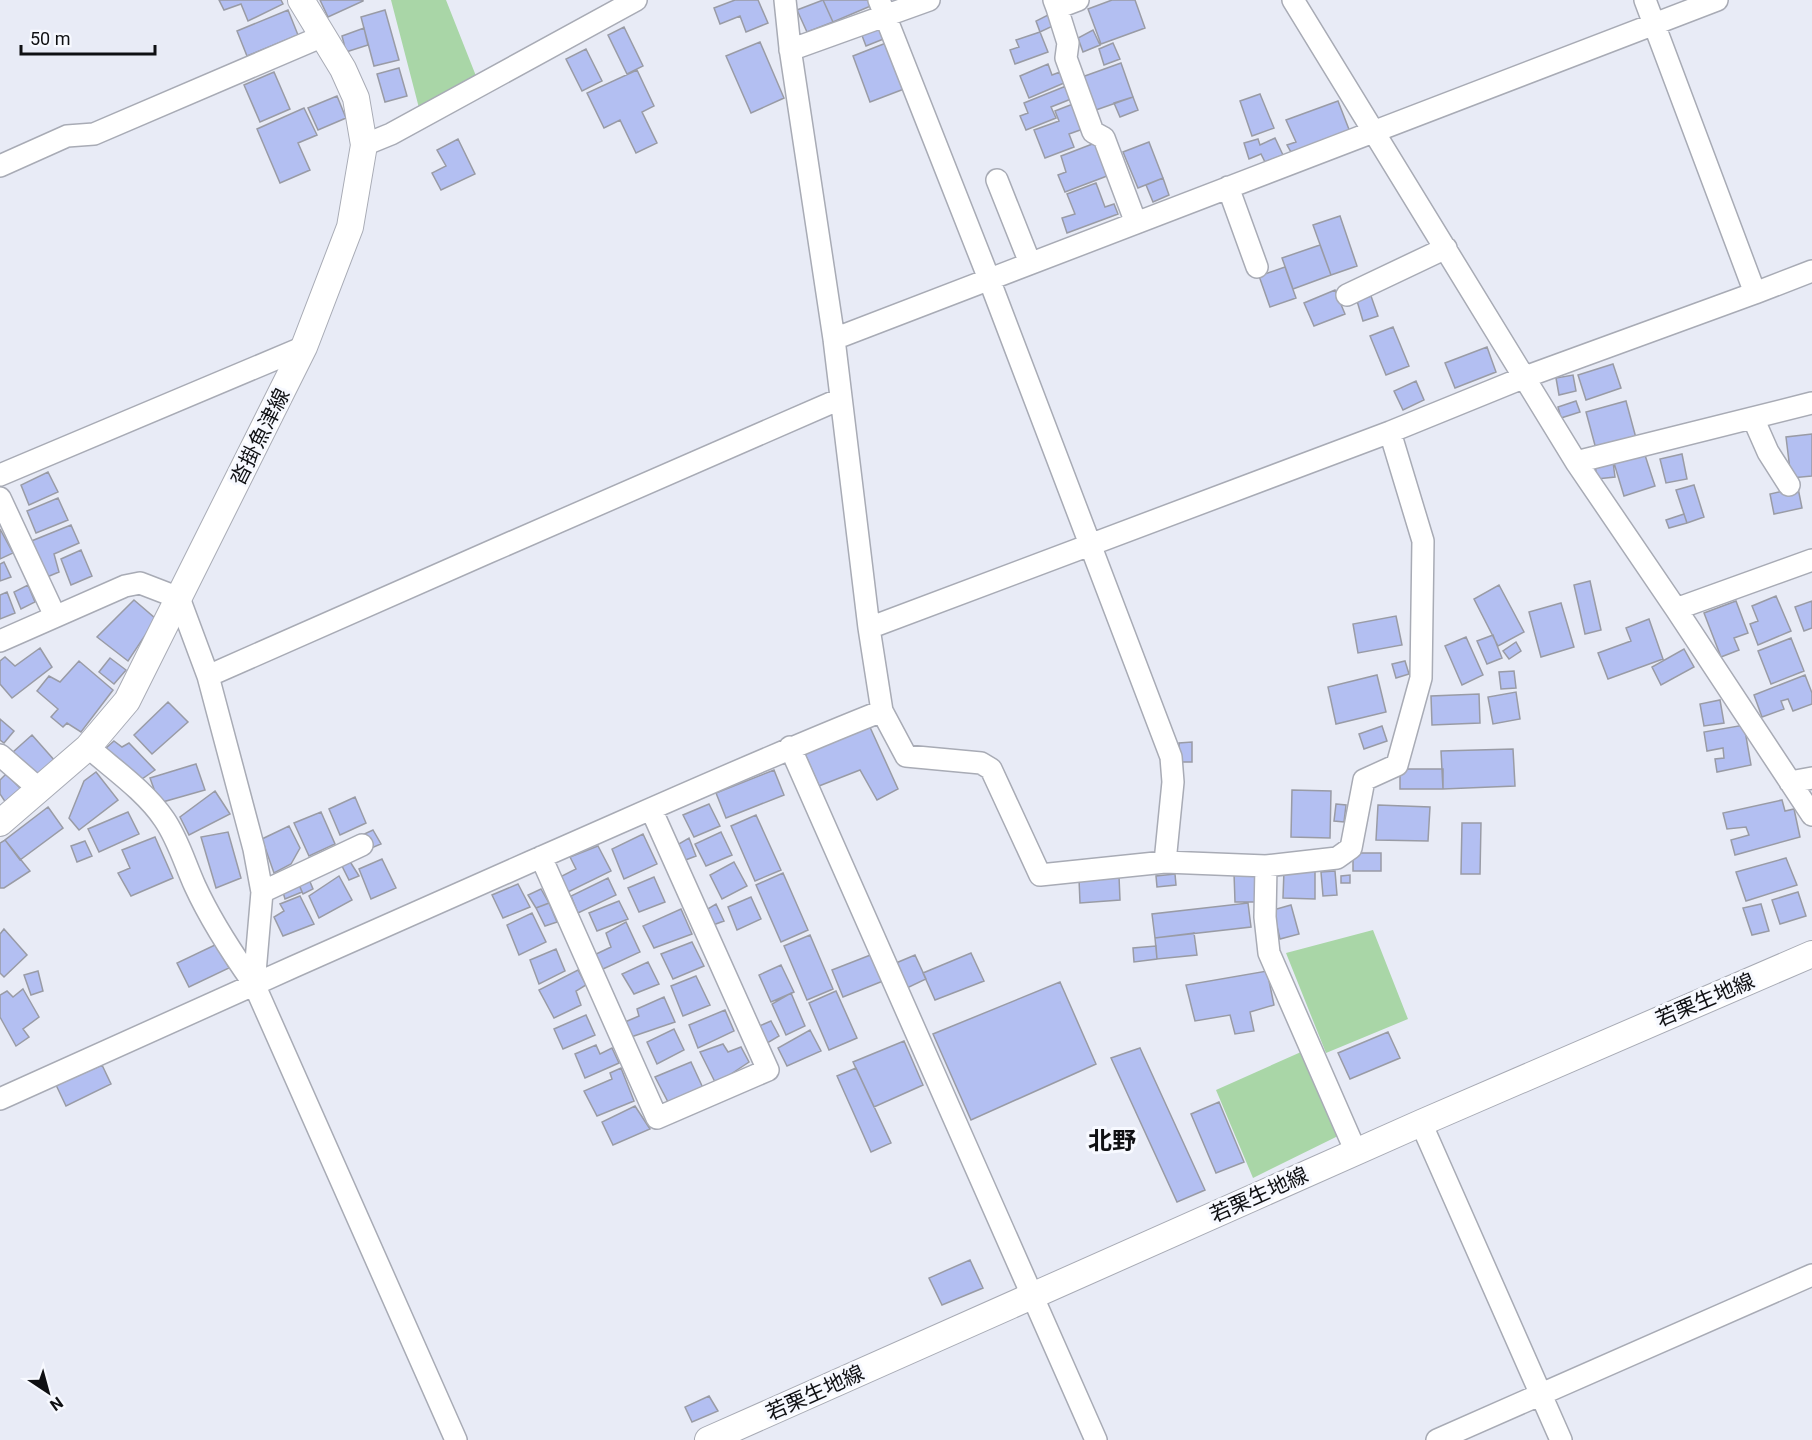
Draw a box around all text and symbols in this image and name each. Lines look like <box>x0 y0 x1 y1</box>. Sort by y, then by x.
scale bar <box>21 18 154 56</box>
text: 50 m <box>30 28 70 49</box>
street label: 沓掛魚津線 <box>225 385 295 489</box>
street label: 若栗生地線 <box>1652 968 1758 1032</box>
district label: 北野 <box>1088 1127 1136 1155</box>
street label: 若栗生地線 <box>1206 1163 1312 1227</box>
street label: 若栗生地線 <box>762 1361 868 1425</box>
north arrow <box>18 1362 78 1422</box>
text: N <box>46 1393 67 1415</box>

